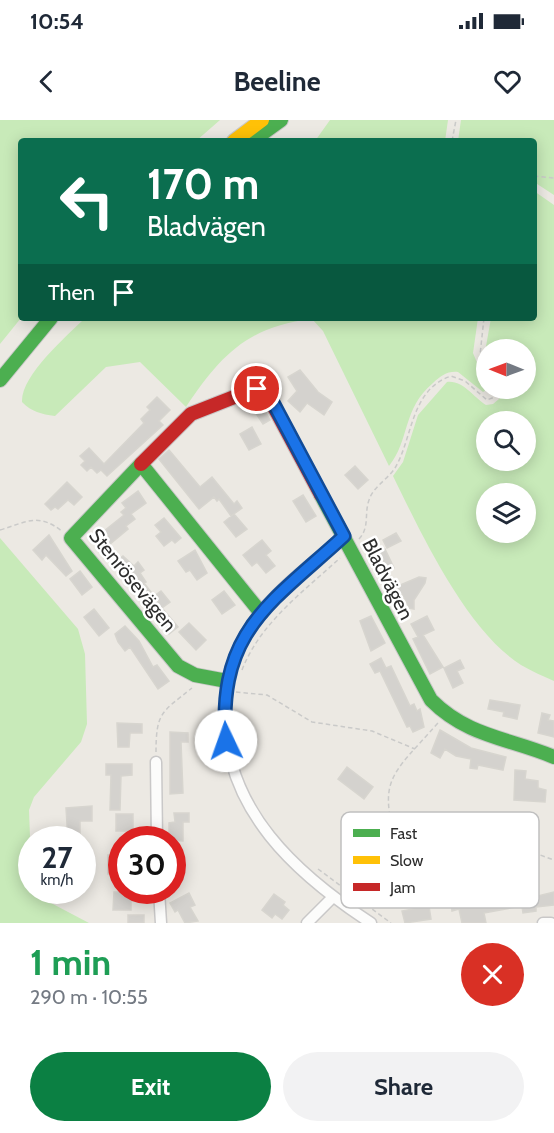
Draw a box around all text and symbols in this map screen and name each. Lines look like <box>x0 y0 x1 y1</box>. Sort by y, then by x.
text: 10:54 <box>30 8 84 35</box>
icon: back <box>30 65 63 98</box>
text: Beeline <box>233 65 321 98</box>
icon: heart <box>491 65 524 98</box>
text: 170 m <box>147 158 259 210</box>
icon: left <box>48 162 126 240</box>
text: Bladvägen <box>147 210 266 243</box>
icon: arrive <box>107 276 140 309</box>
text: Then <box>48 279 95 306</box>
north arrow <box>476 339 536 399</box>
map controls <box>476 339 536 543</box>
pin <box>231 363 282 414</box>
icon: arrive <box>240 372 273 405</box>
button: search <box>476 411 536 471</box>
button: layers <box>476 483 536 543</box>
street label: Stenrösevägen <box>84 524 182 636</box>
street label: Bladvägen <box>357 534 419 624</box>
position arrow <box>194 709 258 773</box>
legend <box>341 812 539 908</box>
text: Fast <box>390 824 418 843</box>
speed limit sign: 30 <box>108 826 186 904</box>
text: 27 <box>41 839 73 876</box>
text: Slow <box>390 851 424 870</box>
text: km/h <box>41 871 73 889</box>
text: Jam <box>389 878 416 897</box>
text: 1 min <box>30 940 111 984</box>
button: close <box>461 943 524 1006</box>
text: 290 m · 10:55 <box>30 985 148 1009</box>
button: Exit <box>30 1052 271 1121</box>
button: Share <box>283 1052 524 1121</box>

